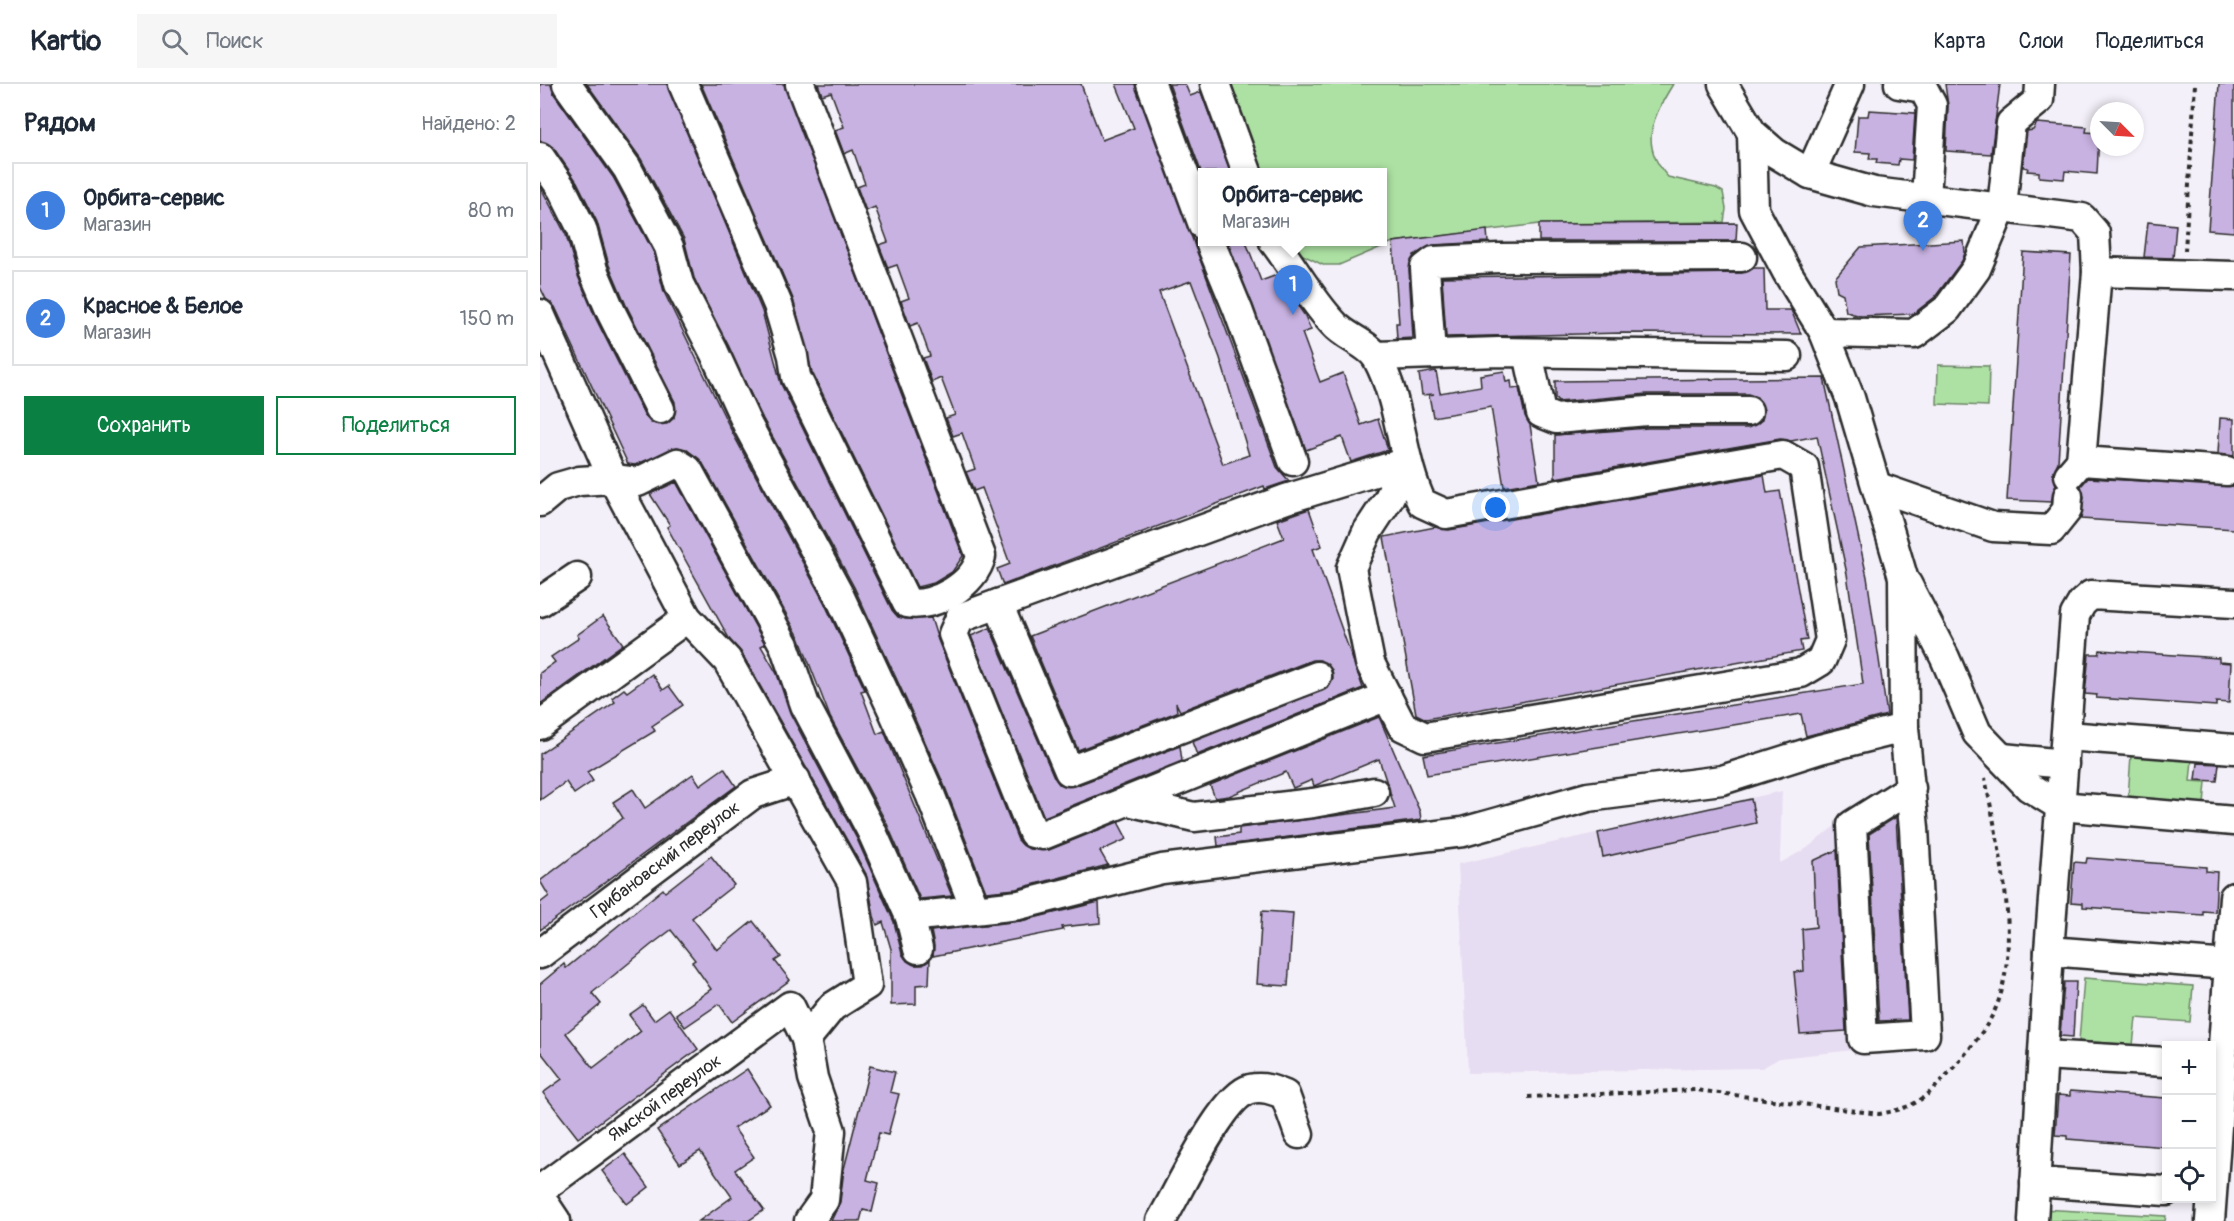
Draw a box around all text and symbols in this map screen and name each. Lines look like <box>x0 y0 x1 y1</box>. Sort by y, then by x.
search box <box>137 14 557 68</box>
text: Kartio <box>30 24 101 59</box>
icon: search <box>158 25 191 58</box>
text: Поиск <box>206 27 264 55</box>
text: Карта <box>1933 28 1985 55</box>
text: Слои <box>2018 28 2063 55</box>
text: Поделиться <box>2096 28 2204 55</box>
north arrow <box>2090 102 2144 156</box>
text: Рядом <box>24 107 96 139</box>
text: Найдено: 2 <box>421 111 516 136</box>
popup <box>1198 168 1387 246</box>
text: Орбита-сервис <box>1222 181 1363 209</box>
text: Орбита-сервис <box>83 184 225 212</box>
text: 1 <box>42 198 49 223</box>
text: 80 m <box>468 198 514 223</box>
pin: 2 <box>1904 202 1942 251</box>
text: Магазин <box>1222 209 1290 234</box>
text: Магазин <box>83 212 151 237</box>
pin: 1 <box>1274 266 1312 315</box>
text: Красное & Белое <box>83 292 243 320</box>
text: 2 <box>40 306 51 331</box>
text: 150 m <box>460 306 514 331</box>
text: Магазин <box>83 320 151 345</box>
button: Сохранить <box>24 396 264 455</box>
button: Поделиться <box>276 396 516 455</box>
your location <box>1481 493 1510 522</box>
street label: Грибановский переулок <box>585 796 745 924</box>
map controls <box>2162 1041 2216 1203</box>
button: + <box>2162 1041 2216 1095</box>
street label: Ямской переулок <box>604 1049 726 1147</box>
button: − <box>2162 1095 2216 1149</box>
button: locate <box>2162 1149 2216 1203</box>

